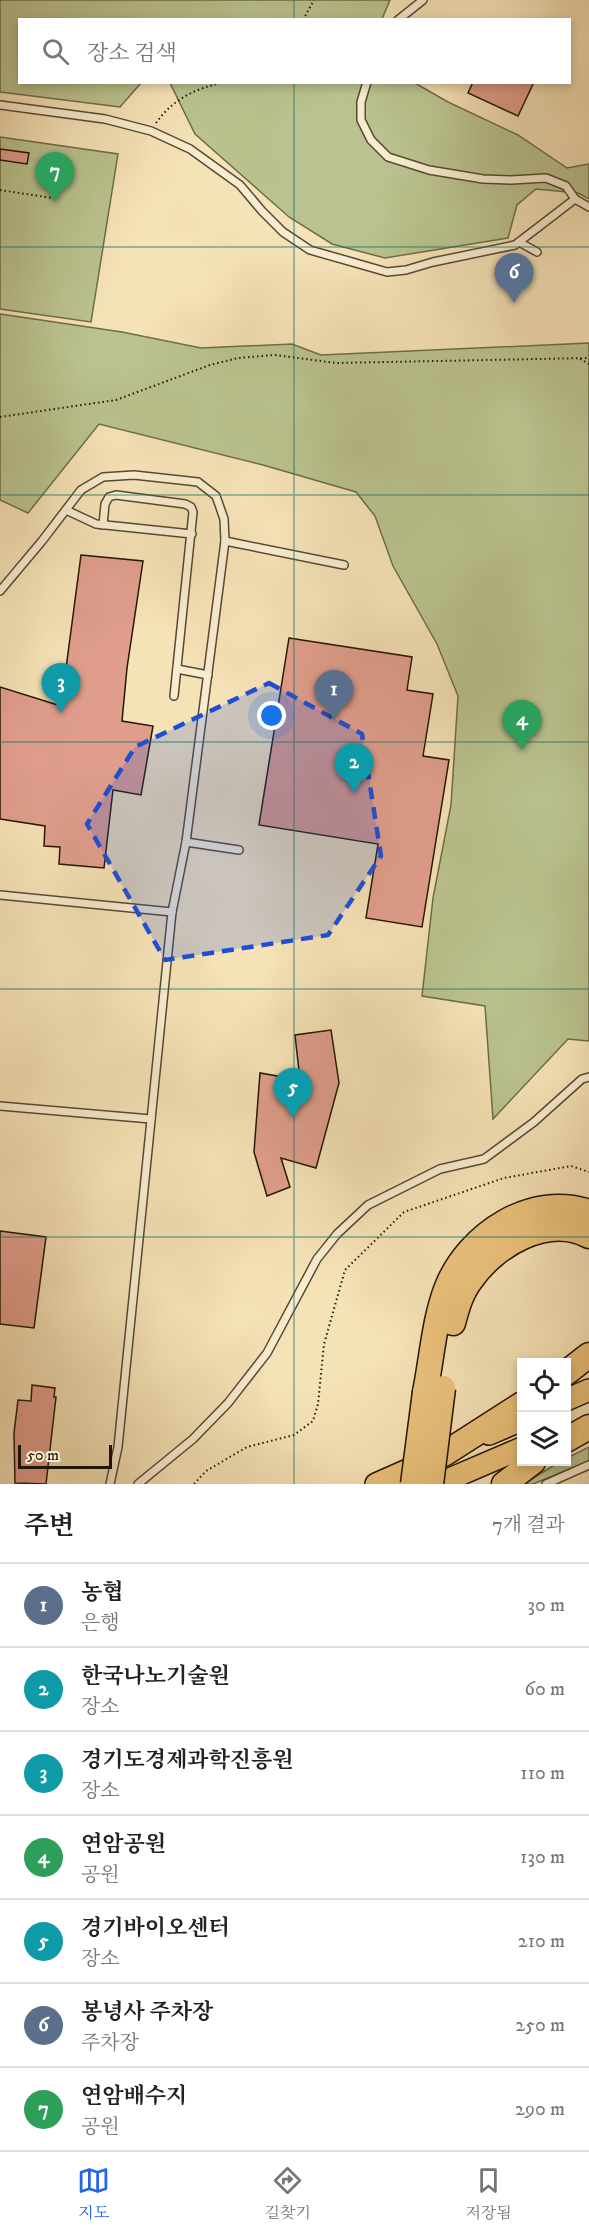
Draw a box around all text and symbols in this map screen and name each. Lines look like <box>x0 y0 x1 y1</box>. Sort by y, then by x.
search box <box>18 18 571 84</box>
icon: search <box>39 35 72 68</box>
text: 장소 검색 <box>87 40 177 67</box>
pin: 7 <box>36 152 74 202</box>
pin: 6 <box>494 254 534 303</box>
pin: 3 <box>42 664 80 713</box>
pin: 1 <box>314 670 354 720</box>
pin: 4 <box>502 700 542 750</box>
your location <box>257 701 286 730</box>
pin: 2 <box>334 744 374 793</box>
pin: 5 <box>274 1068 312 1118</box>
map controls <box>517 1358 571 1466</box>
button: locate <box>517 1358 571 1412</box>
button: layers <box>517 1412 571 1466</box>
scale bar <box>18 1442 112 1470</box>
text: 50 m <box>27 1445 59 1465</box>
text: 주변 <box>24 1510 74 1543</box>
text: 7개 결과 <box>492 1513 565 1538</box>
text: 농협 <box>81 1579 124 1606</box>
text: 1 <box>40 1593 47 1618</box>
text: 30 m <box>527 1593 565 1618</box>
text: 은행 <box>81 1611 120 1636</box>
text: 한국나노기술원 <box>81 1663 230 1690</box>
text: 2 <box>39 1677 48 1702</box>
text: 60 m <box>525 1677 565 1702</box>
text: 장소 <box>81 1695 120 1720</box>
text: 경기도경제과학진흥원 <box>81 1747 294 1774</box>
text: 3 <box>40 1761 47 1786</box>
text: 110 m <box>520 1761 565 1786</box>
text: 장소 <box>81 1779 120 1804</box>
text: 연암공원 <box>81 1831 166 1858</box>
text: 4 <box>38 1845 49 1870</box>
text: 130 m <box>520 1845 565 1870</box>
text: 공원 <box>81 1863 120 1888</box>
text: 경기바이오센터 <box>81 1915 230 1942</box>
text: 5 <box>39 1929 48 1954</box>
text: 210 m <box>518 1929 565 1954</box>
text: 장소 <box>81 1947 120 1972</box>
text: 봉녕사 주차장 <box>81 1999 213 2026</box>
text: 6 <box>38 2013 49 2038</box>
text: 250 m <box>515 2013 565 2038</box>
text: 주차장 <box>81 2031 139 2056</box>
text: 연암배수지 <box>81 2083 187 2110</box>
text: 7 <box>38 2097 49 2122</box>
text: 290 m <box>515 2097 565 2122</box>
text: 공원 <box>81 2115 120 2140</box>
tab: 지도 <box>77 2164 110 2223</box>
tab: 길찾기 <box>265 2164 311 2223</box>
tab: 저장됨 <box>465 2164 512 2223</box>

